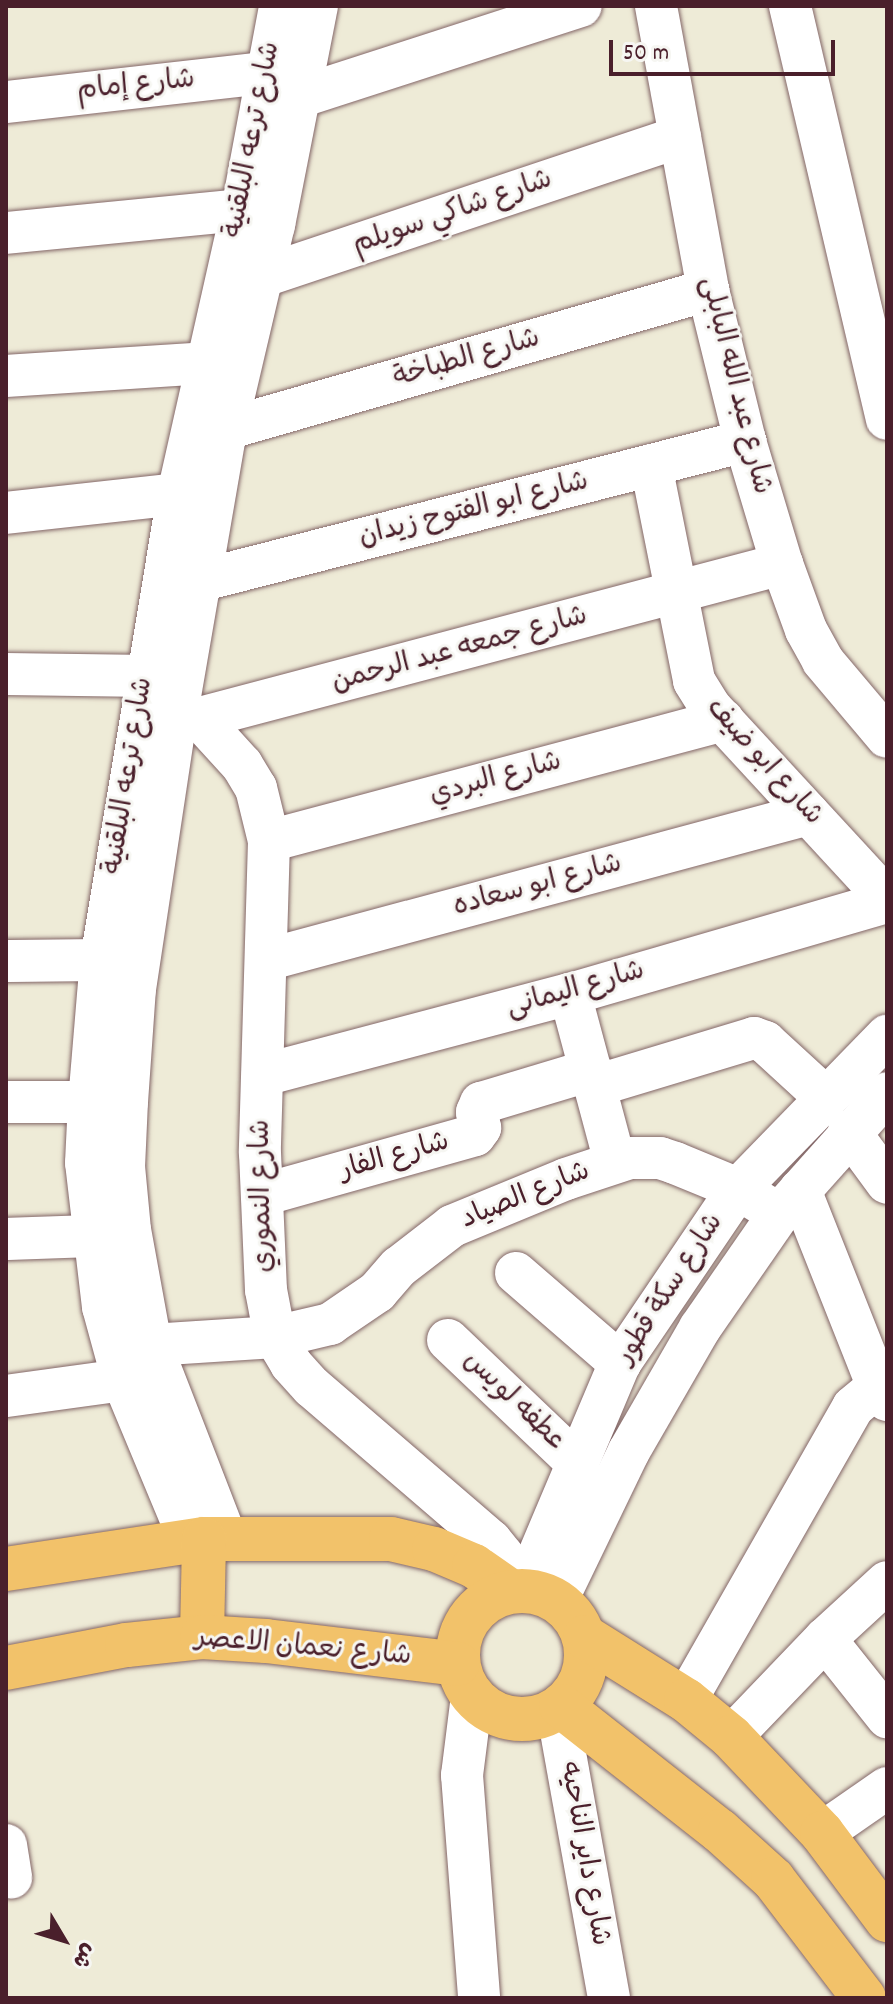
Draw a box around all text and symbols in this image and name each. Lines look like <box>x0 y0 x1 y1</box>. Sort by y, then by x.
scale bar <box>613 24 839 74</box>
text: 50 m <box>623 37 669 71</box>
street label: شارع ترعه البلقنية <box>219 39 289 241</box>
street label: شارع إمام <box>75 64 197 110</box>
street label: شارع شاكي سويلم <box>349 164 557 264</box>
street label: شارع عبد الله البابلى <box>691 274 777 498</box>
street label: شارع الطباخة <box>390 323 544 397</box>
street label: شارع ابو الفتوح زيدان <box>356 466 592 556</box>
street label: شارع جمعه عبد الرحمن <box>329 601 591 701</box>
street label: شارع ترعه البلقنية <box>98 675 162 877</box>
street label: شارع ابو ضيف <box>697 693 829 833</box>
street label: شارع البردي <box>426 746 566 814</box>
street label: شارع ابو سعاده <box>450 848 626 926</box>
street label: شارع اليمانى <box>503 955 649 1027</box>
street label: شارع النموري <box>246 1119 282 1273</box>
street label: شارع الفار <box>336 1126 454 1190</box>
street label: شارع الصياد <box>457 1156 595 1238</box>
street label: شارع سكة قطور <box>610 1208 732 1372</box>
street label: عطفه لويس <box>455 1345 571 1459</box>
street label: شارع نعمان الاعصر <box>193 1623 413 1675</box>
street label: شارع داير الناحيه <box>550 1759 616 1949</box>
north arrow <box>24 1900 104 1980</box>
text: ش <box>64 1936 103 1974</box>

